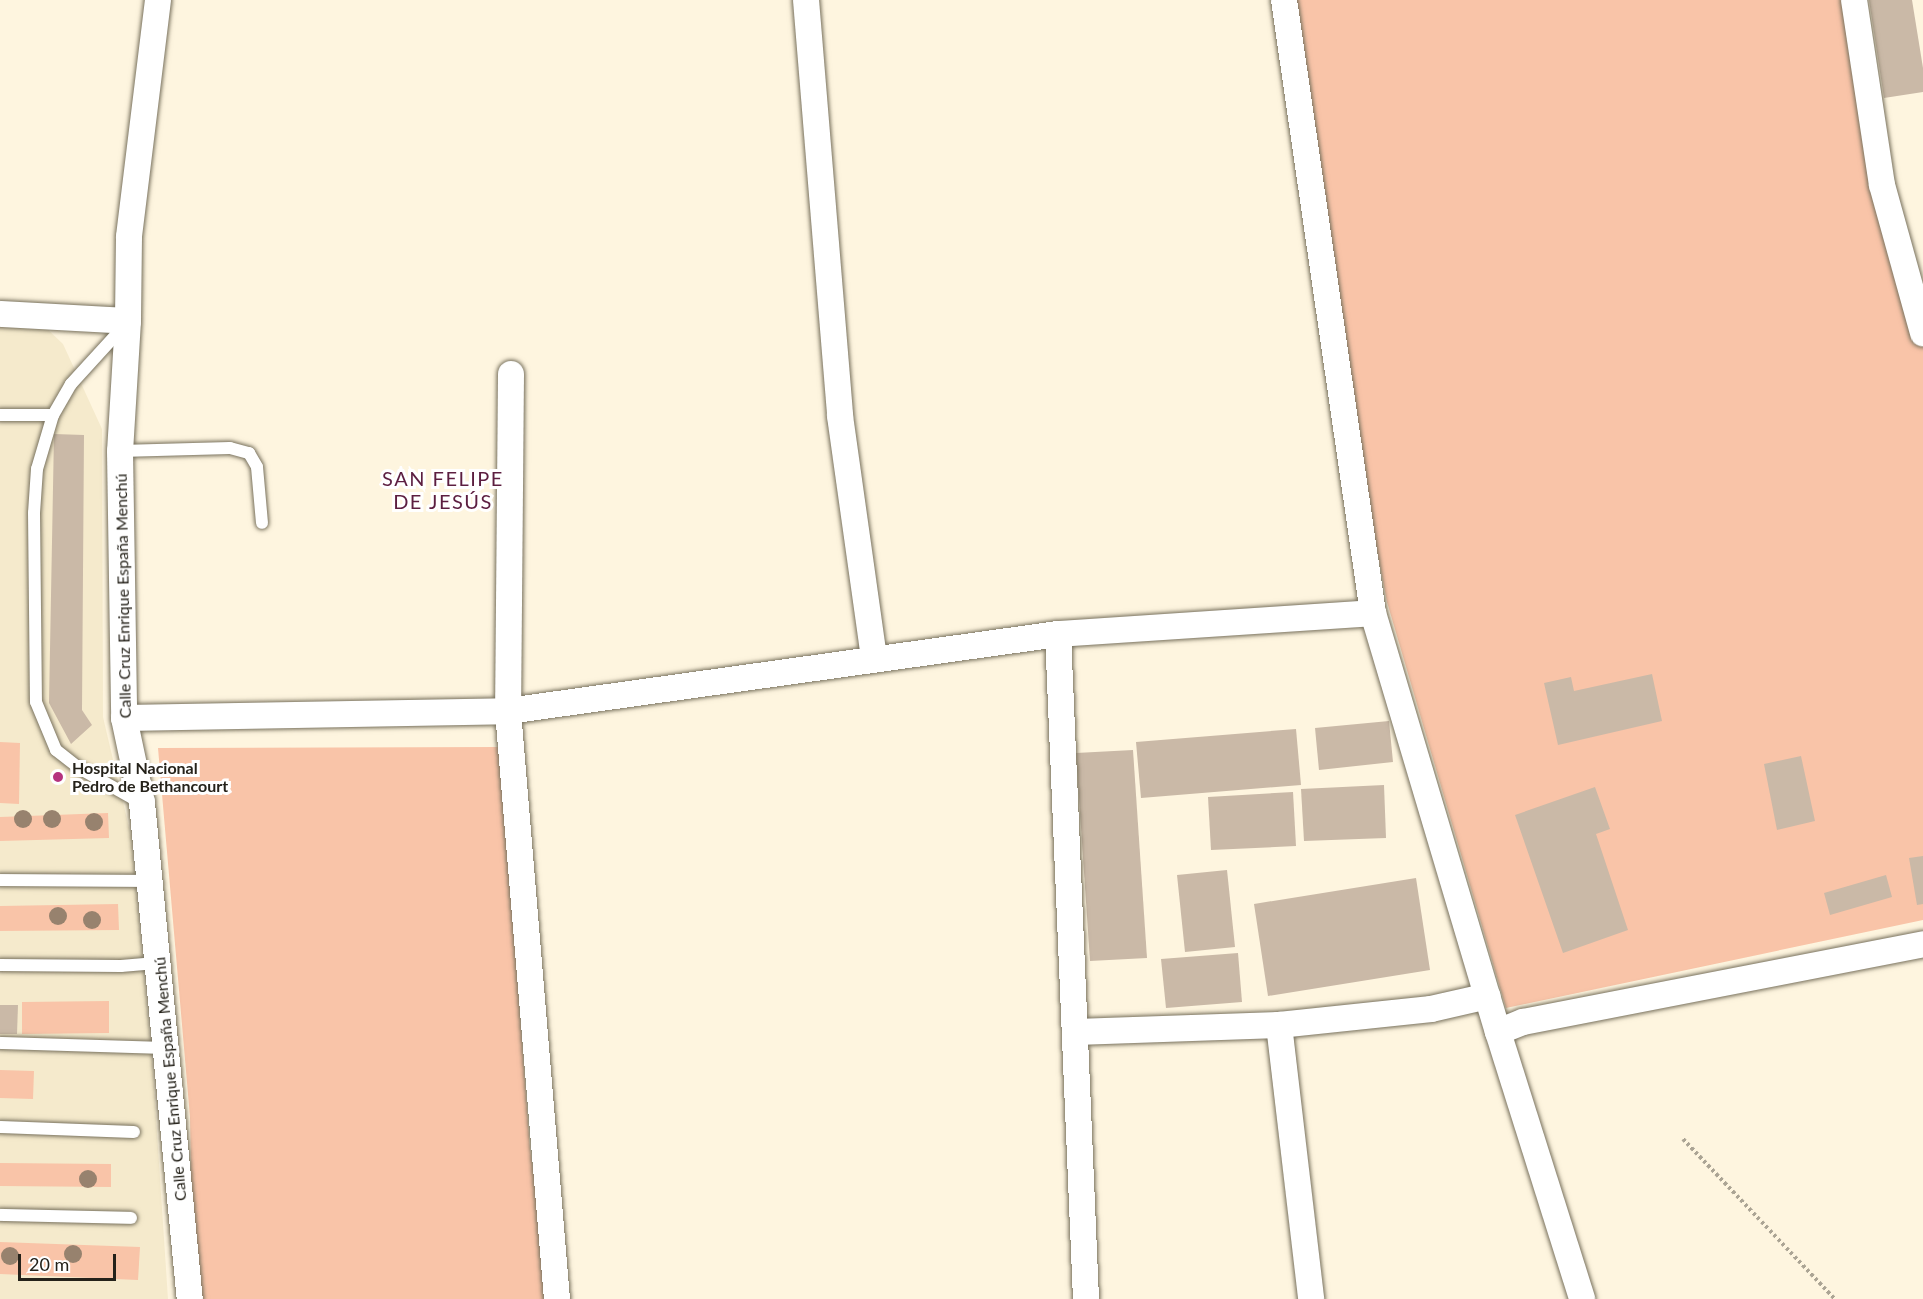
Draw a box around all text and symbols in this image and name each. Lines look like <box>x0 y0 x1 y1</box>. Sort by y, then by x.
district label: SAN FELIPE DE JESÚS <box>382 467 504 514</box>
street label: Calle Cruz Enrique España Menchú <box>111 473 135 719</box>
place label: Hospital Nacional Pedro de Bethancourt <box>72 758 228 796</box>
marker: Hospital Nacional Pedro de Bethancourt <box>49 768 67 786</box>
street label: Calle Cruz Enrique España Menchú <box>150 956 190 1202</box>
scale bar <box>21 1242 118 1280</box>
text: 20 m <box>29 1253 69 1275</box>

